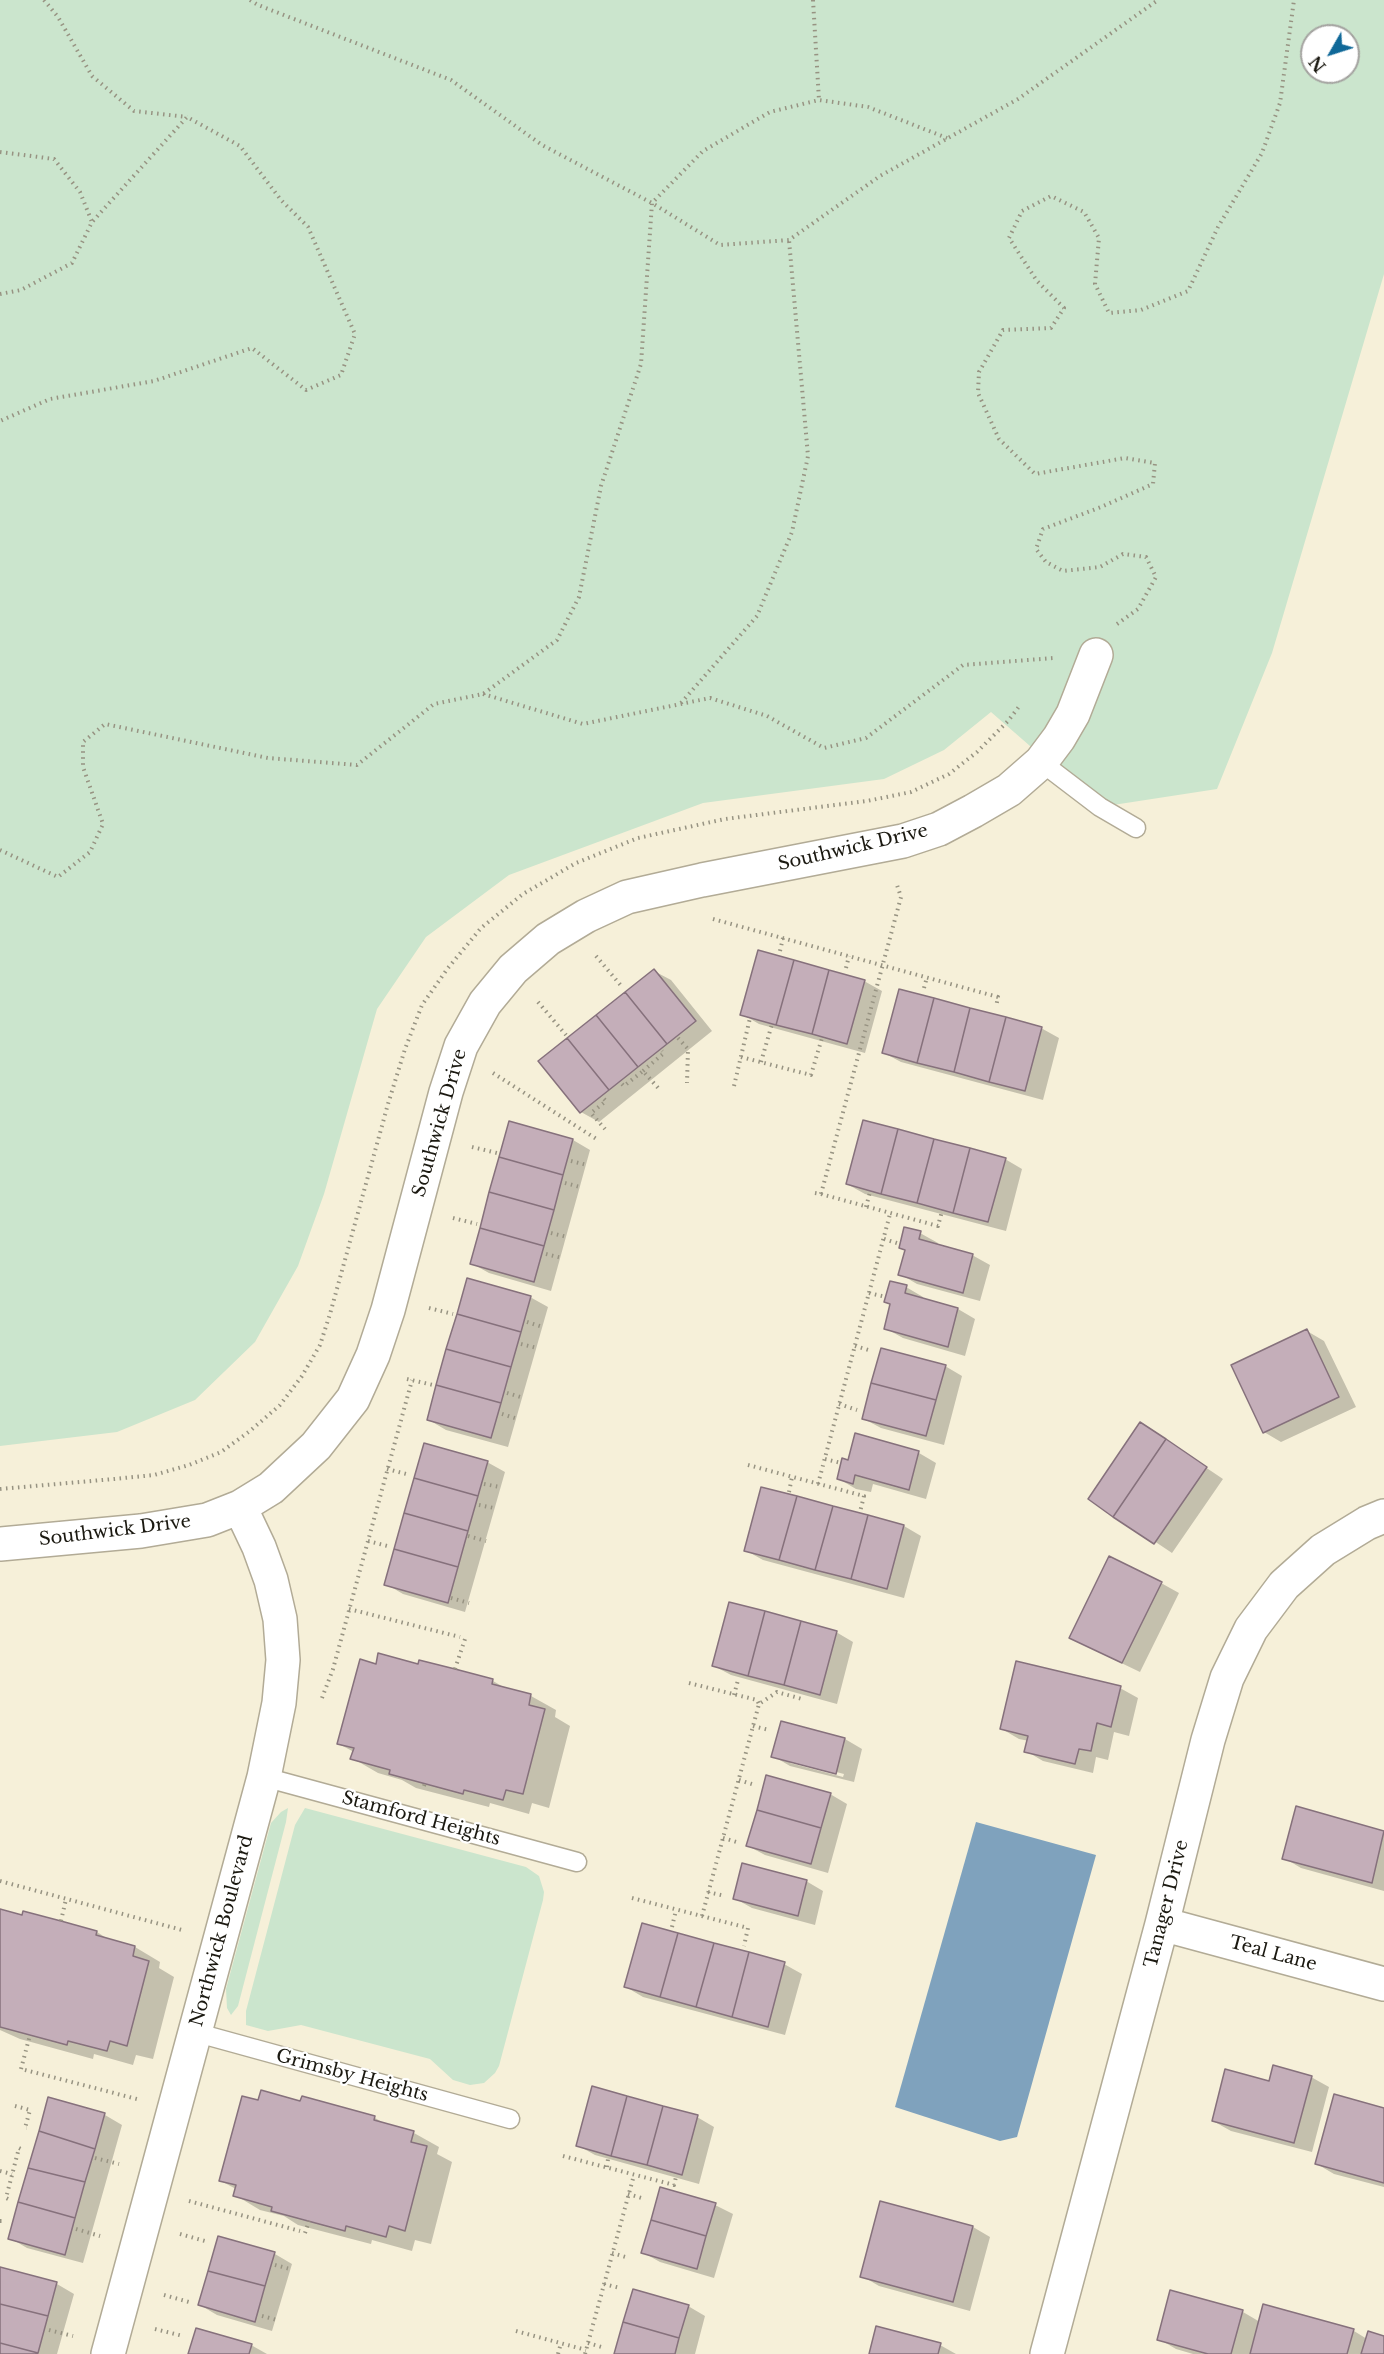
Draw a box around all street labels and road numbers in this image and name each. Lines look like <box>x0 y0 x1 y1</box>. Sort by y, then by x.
street label: Southwick Drive <box>776 820 930 876</box>
street label: Southwick Drive <box>409 1046 471 1200</box>
street label: Southwick Drive <box>38 1511 192 1551</box>
street label: Stamford Heights <box>339 1787 503 1851</box>
street label: Northwick Boulevard <box>186 1833 258 2029</box>
street label: Tanager Drive <box>1141 1838 1193 1970</box>
street label: Teal Lane <box>1227 1932 1319 1976</box>
street label: Grimsby Heights <box>273 2045 431 2107</box>

